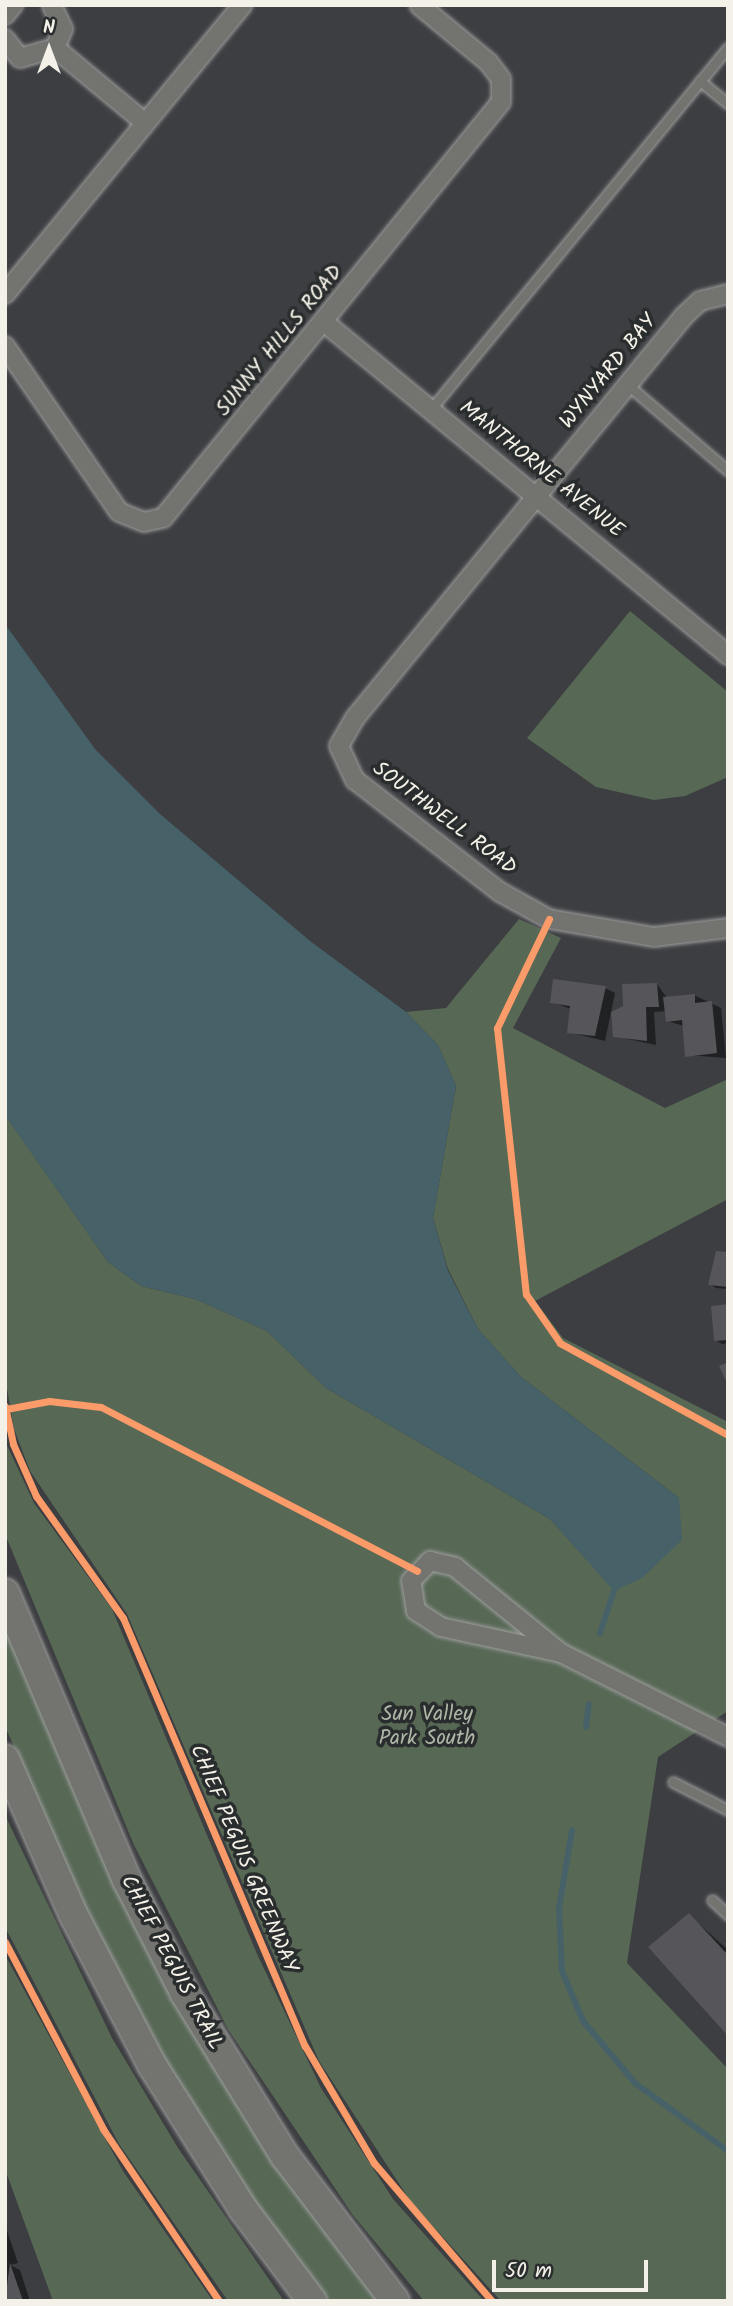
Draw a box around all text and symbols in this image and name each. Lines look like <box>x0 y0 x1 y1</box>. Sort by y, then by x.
text: N <box>43 13 55 43</box>
north arrow <box>14 14 84 84</box>
street label: SUNNY HILLS ROAD <box>211 260 349 422</box>
street label: WYNYARD BAY <box>555 310 663 434</box>
street label: MANTHORNE AVENUE <box>454 396 628 544</box>
street label: SOUTHWELL ROAD <box>367 757 521 881</box>
park label: Sun Valley Park South <box>379 1702 475 1752</box>
street label: CHIEF PEGUIS GREENWAY <box>184 1741 302 1977</box>
street label: CHIEF PEGUIS TRAIL <box>114 1871 228 2055</box>
scale bar <box>495 2246 651 2290</box>
text: 50 m <box>505 2255 552 2288</box>

